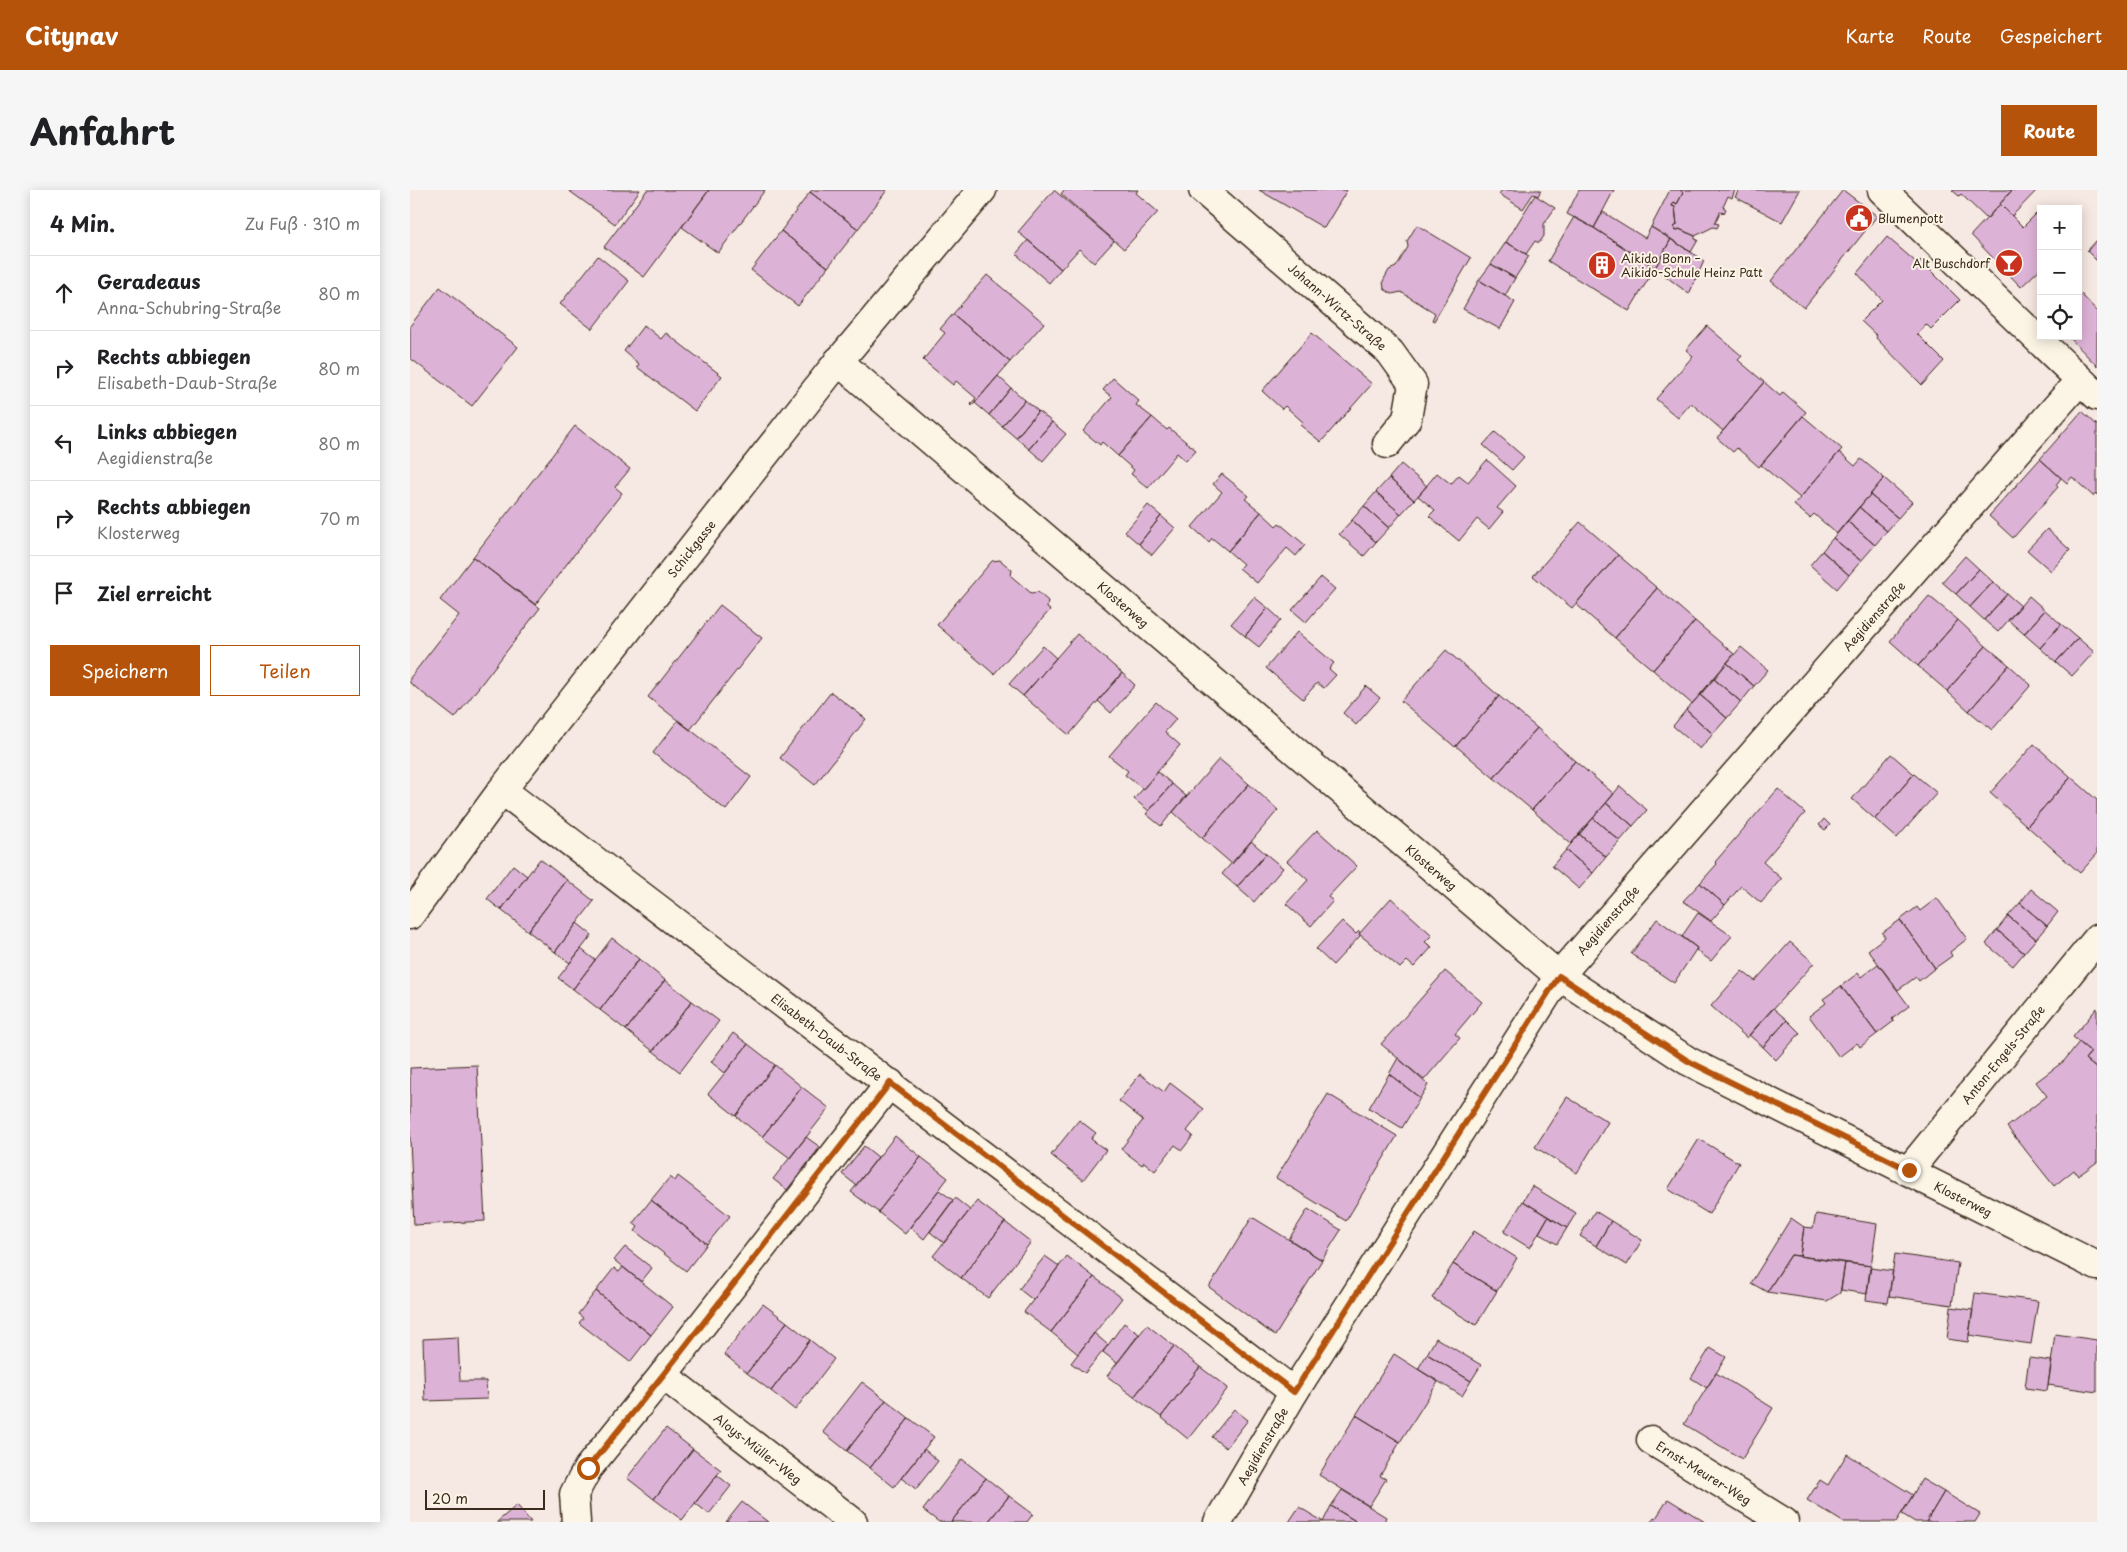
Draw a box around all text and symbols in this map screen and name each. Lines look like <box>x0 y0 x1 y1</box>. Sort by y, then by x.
text: Citynav <box>25 17 118 53</box>
text: Karte <box>1846 22 1894 49</box>
text: Route <box>1922 22 1972 49</box>
text: Gespeichert <box>2000 22 2102 49</box>
text: Anfahrt <box>30 104 175 157</box>
button: Route <box>2001 105 2097 156</box>
public building icon: Blumenpott <box>1844 203 1874 233</box>
map controls <box>2037 205 2082 340</box>
button: + <box>2037 205 2082 250</box>
text: 4 Min. <box>50 207 115 239</box>
place label: Blumenpott <box>1878 209 1944 227</box>
text: Zu Fuß · 310 m <box>245 211 360 235</box>
bar icon: Alt Buschdorf <box>1994 248 2024 278</box>
place label: Aikido Bonn – Aikido-Schule Heinz Patt <box>1621 249 1763 281</box>
building icon: Aikido Bonn – Aikido-Schule Heinz Patt <box>1587 250 1617 280</box>
button: − <box>2037 250 2082 295</box>
place label: Alt Buschdorf <box>1912 254 1991 272</box>
street label: Johann-Wirtz-Straße <box>1284 259 1391 354</box>
text: Geradeaus <box>97 267 201 295</box>
icon: ahead <box>50 279 78 307</box>
text: 80 m <box>318 281 360 305</box>
text: Anna-Schubring-Straße <box>97 295 281 319</box>
button: locate <box>2037 295 2082 340</box>
text: Rechts abbiegen <box>97 342 251 370</box>
icon: right <box>50 354 78 382</box>
text: 80 m <box>318 356 360 380</box>
text: Elisabeth-Daub-Straße <box>97 370 277 394</box>
text: Links abbiegen <box>97 417 237 445</box>
icon: left <box>50 429 78 457</box>
text: 80 m <box>318 431 360 455</box>
text: Aegidienstraße <box>97 445 213 469</box>
text: Rechts abbiegen <box>97 492 251 520</box>
icon: right <box>50 504 78 532</box>
text: 70 m <box>320 506 360 530</box>
street label: Schickgasse <box>663 516 720 581</box>
text: Klosterweg <box>97 520 181 544</box>
street label: Klosterweg <box>1094 577 1153 632</box>
street label: Aegidienstraße <box>1838 577 1909 655</box>
icon: arrive <box>50 579 78 607</box>
text: Ziel erreicht <box>97 579 212 607</box>
button: Speichern <box>50 645 200 696</box>
button: Teilen <box>210 645 360 696</box>
street label: Klosterweg <box>1402 840 1461 894</box>
street label: Aegidienstraße <box>1572 881 1643 959</box>
street label: Elisabeth-Daub-Straße <box>767 989 886 1085</box>
street label: Anton-Engels-Straße <box>1957 1001 2049 1108</box>
route end <box>1898 1159 1921 1182</box>
street label: Klosterweg <box>1931 1177 1995 1221</box>
street label: Aegidienstraße <box>1233 1404 1292 1488</box>
street label: Aloys-Müller-Weg <box>710 1409 805 1488</box>
street label: Ernst-Meurer-Weg <box>1653 1436 1755 1509</box>
route start <box>577 1457 600 1480</box>
scale bar <box>425 1487 545 1510</box>
text: 20 m <box>432 1488 468 1509</box>

